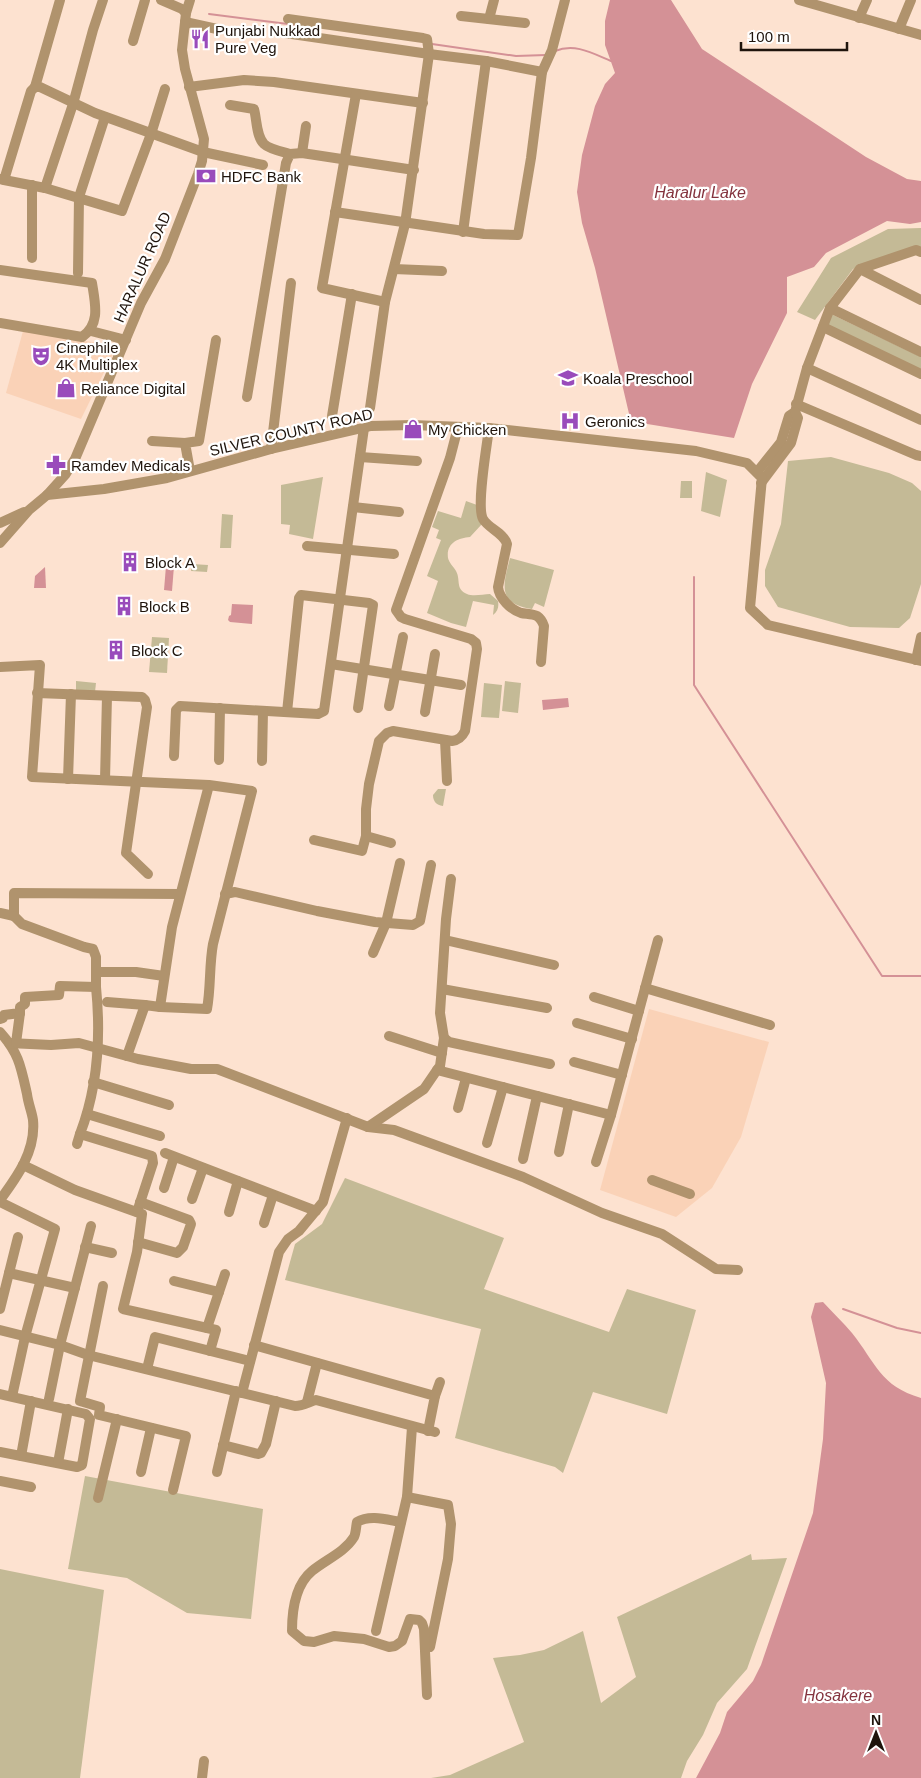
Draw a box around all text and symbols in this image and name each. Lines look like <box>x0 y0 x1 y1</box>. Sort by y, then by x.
scale bar <box>741 20 847 52</box>
place label: Punjabi Nukkad Pure Veg <box>215 22 320 56</box>
restaurant icon: Punjabi Nukkad Pure Veg <box>189 28 211 50</box>
text: 100 m <box>748 28 790 45</box>
bank icon: HDFC Bank <box>195 165 217 187</box>
place label: HDFC Bank <box>221 168 302 185</box>
water label: Haralur Lake <box>654 184 746 201</box>
street label: HARALUR ROAD <box>110 209 174 325</box>
place label: Cinephile 4K Multiplex <box>56 339 138 373</box>
theatre icon: Cinephile 4K Multiplex <box>30 345 52 367</box>
school or university icon: Koala Preschool <box>557 367 579 389</box>
place label: Koala Preschool <box>583 370 692 387</box>
shop icon: Reliance Digital <box>55 377 77 399</box>
place label: Reliance Digital <box>81 380 185 397</box>
street label: SILVER COUNTY ROAD <box>208 405 374 459</box>
hospital icon: Geronics <box>559 410 581 432</box>
place label: Geronics <box>585 413 645 430</box>
shop icon: My Chicken <box>402 418 424 440</box>
place label: My Chicken <box>428 421 506 438</box>
pharmacy icon: Ramdev Medicals <box>45 454 67 476</box>
place label: Ramdev Medicals <box>71 457 190 474</box>
building icon: Block A <box>119 551 141 573</box>
place label: Block A <box>145 554 195 571</box>
building icon: Block B <box>113 595 135 617</box>
place label: Block B <box>139 598 190 615</box>
building icon: Block C <box>105 639 127 661</box>
place label: Block C <box>131 642 183 659</box>
water label: Hosakere <box>804 1687 872 1704</box>
north arrow <box>851 1708 901 1758</box>
text: N <box>871 1712 881 1728</box>

